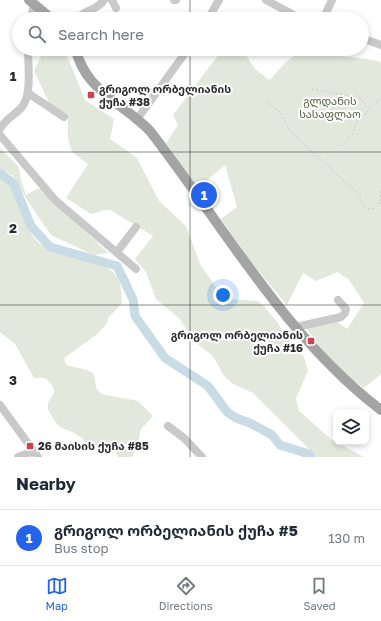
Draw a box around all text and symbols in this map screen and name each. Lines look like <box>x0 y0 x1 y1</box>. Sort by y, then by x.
search box <box>12 12 369 56</box>
icon: search <box>26 23 48 45</box>
text: Search here <box>58 25 144 43</box>
text: 1 <box>10 68 17 84</box>
place label: გრიგოლ ორბელიანის ქუჩა #38 <box>99 82 231 109</box>
marker: გრიგოლ ორბელიანის ქუჩა #38 <box>86 90 96 100</box>
park label: გლდანის სასაფლაო <box>299 94 361 121</box>
pin: 1 <box>191 180 217 210</box>
text: 2 <box>9 220 17 236</box>
your location <box>213 285 233 305</box>
place label: გრიგოლ ორბელიანის ქუჩა #16 <box>171 328 303 355</box>
marker: გრიგოლ ორბელიანის ქუჩა #16 <box>306 336 316 346</box>
text: 3 <box>9 372 17 388</box>
map controls <box>333 409 369 445</box>
button: layers <box>333 409 369 445</box>
place label: 26 მაისის ქუჩა #85 <box>38 439 149 453</box>
marker: 26 მაისის ქუჩა #85 <box>25 441 35 451</box>
text: Nearby <box>16 473 76 494</box>
text: გრიგოლ ორბელიანის ქუჩა #5 <box>54 521 298 539</box>
text: 1 <box>26 530 32 546</box>
text: 130 m <box>328 530 365 546</box>
text: Bus stop <box>54 540 109 556</box>
tab: Map <box>45 575 68 612</box>
tab: Directions <box>159 575 213 612</box>
tab: Saved <box>303 575 336 612</box>

